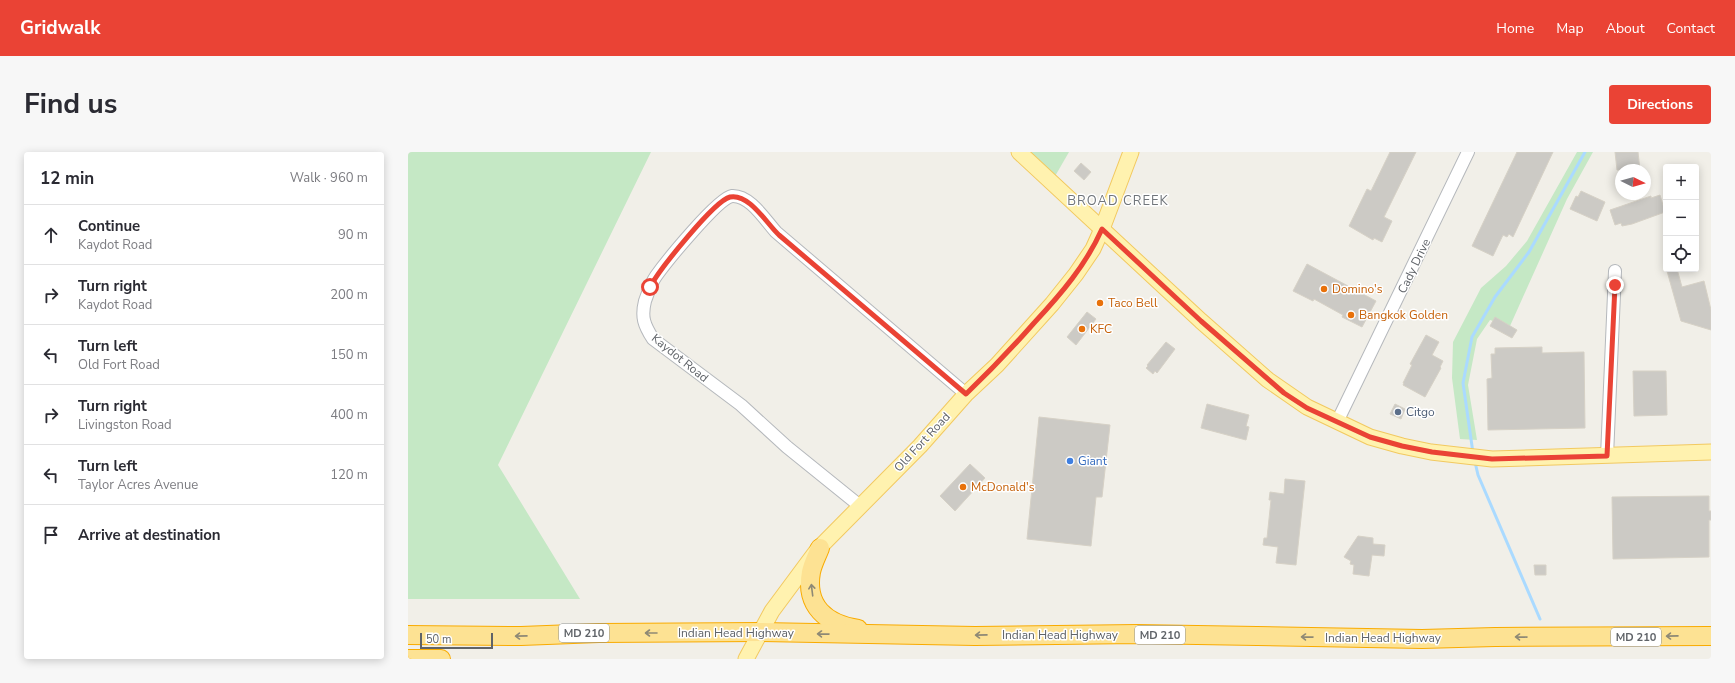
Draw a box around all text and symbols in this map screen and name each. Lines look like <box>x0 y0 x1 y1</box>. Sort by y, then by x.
text: Gridwalk <box>20 15 100 41</box>
text: Home <box>1496 19 1534 38</box>
text: Map <box>1556 19 1584 38</box>
text: About <box>1606 19 1645 38</box>
text: Contact <box>1667 19 1715 38</box>
text: Find us <box>24 85 118 123</box>
button: Directions <box>1609 85 1711 124</box>
north arrow <box>1615 164 1651 200</box>
map controls <box>1663 164 1699 272</box>
button: + <box>1663 164 1699 200</box>
text: 12 min <box>40 167 94 190</box>
text: Walk · 960 m <box>290 169 368 187</box>
district label: BROAD CREEK <box>1067 192 1169 210</box>
button: − <box>1663 200 1699 236</box>
text: Continue <box>78 216 140 236</box>
icon: ahead <box>40 224 62 246</box>
text: 90 m <box>338 226 368 244</box>
text: Kaydot Road <box>78 236 152 254</box>
street label: Cady Drive <box>1394 236 1434 296</box>
button: locate <box>1663 236 1699 272</box>
text: Turn right <box>78 276 147 296</box>
route end <box>1606 276 1624 294</box>
route start <box>641 278 659 296</box>
place label: Domino's <box>1332 281 1383 297</box>
icon: right <box>40 284 62 306</box>
marker: Domino's <box>1319 284 1329 294</box>
text: 200 m <box>330 286 368 304</box>
place label: Taco Bell <box>1108 295 1158 311</box>
text: Kaydot Road <box>78 296 152 314</box>
marker: Taco Bell <box>1095 298 1105 308</box>
place label: Bangkok Golden <box>1359 307 1448 323</box>
marker: Bangkok Golden <box>1346 310 1356 320</box>
place label: KFC <box>1090 321 1112 337</box>
marker: KFC <box>1077 324 1087 334</box>
street label: Kaydot Road <box>648 330 712 386</box>
text: Turn left <box>78 336 137 356</box>
icon: left <box>40 344 62 366</box>
text: 150 m <box>330 346 368 364</box>
text: Old Fort Road <box>78 356 160 374</box>
text: Turn right <box>78 396 147 416</box>
icon: right <box>40 404 62 426</box>
place label: Citgo <box>1406 404 1435 420</box>
text: 400 m <box>330 406 368 424</box>
marker: Citgo <box>1393 407 1403 417</box>
street label: Old Fort Road <box>890 409 954 475</box>
text: Livingston Road <box>78 416 172 434</box>
place label: Giant <box>1078 453 1108 469</box>
text: Turn left <box>78 456 137 476</box>
marker: Giant <box>1065 456 1075 466</box>
icon: left <box>40 464 62 486</box>
text: 120 m <box>330 466 368 484</box>
text: Taylor Acres Avenue <box>78 476 198 494</box>
place label: McDonald's <box>971 479 1035 495</box>
marker: McDonald's <box>958 482 968 492</box>
icon: arrive <box>40 524 62 546</box>
text: Arrive at destination <box>78 525 221 545</box>
one-way arrow <box>808 584 815 597</box>
road number: MD 210 <box>559 624 609 642</box>
street label: Indian Head Highway <box>678 625 795 641</box>
road number: MD 210 <box>1135 626 1185 644</box>
street label: Indian Head Highway <box>1002 627 1119 643</box>
road number: MD 210 <box>1611 628 1661 646</box>
one-way arrow <box>645 629 658 637</box>
one-way arrow <box>817 630 830 638</box>
street label: Indian Head Highway <box>1325 630 1442 646</box>
scale bar <box>420 631 493 650</box>
text: 50 m <box>426 632 451 647</box>
one-way arrow <box>515 632 528 640</box>
one-way arrow <box>975 632 988 639</box>
one-way arrow <box>1666 632 1679 640</box>
one-way arrow <box>1515 633 1528 641</box>
one-way arrow <box>1301 634 1314 641</box>

